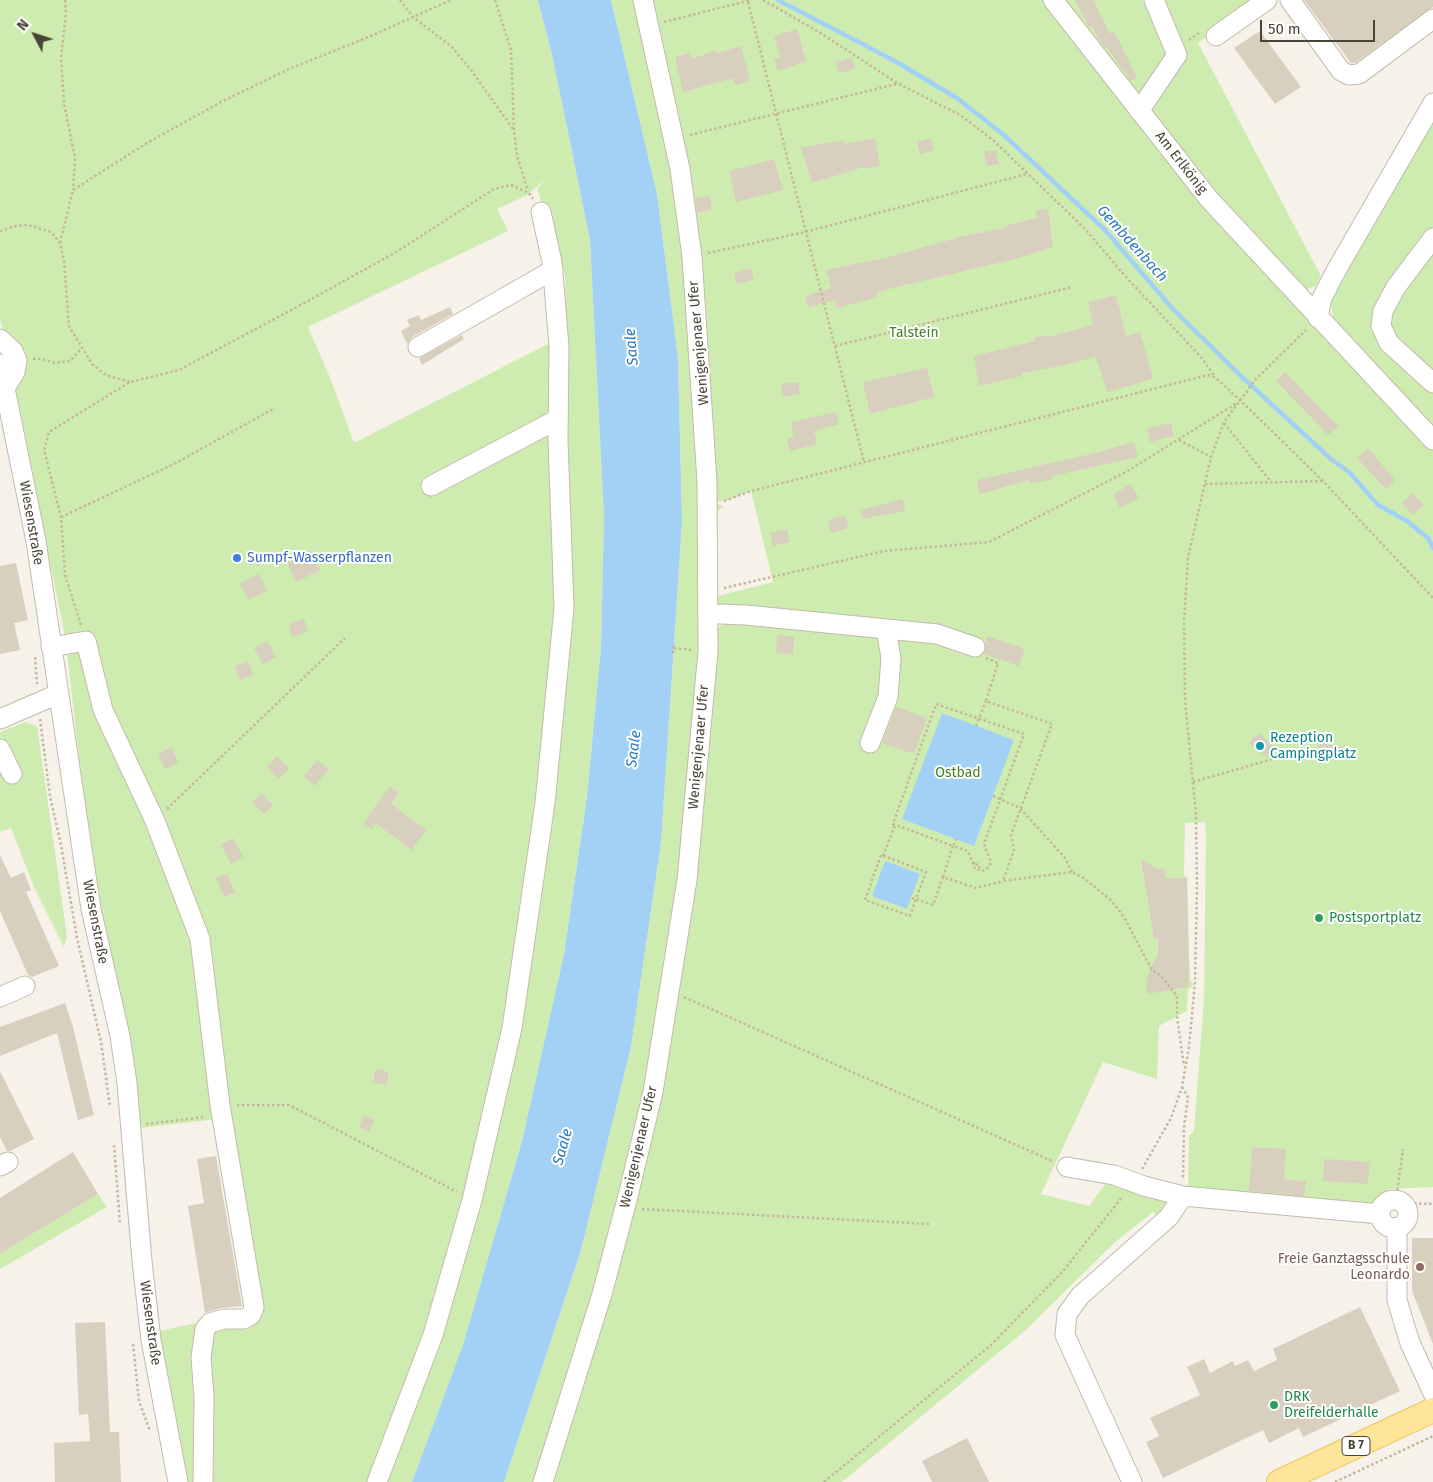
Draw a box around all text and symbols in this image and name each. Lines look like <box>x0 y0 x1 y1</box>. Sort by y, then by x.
north arrow <box>10 10 60 60</box>
scale bar <box>1263 10 1378 42</box>
text: N <box>14 16 33 34</box>
text: 50 m <box>1268 20 1301 38</box>
street label: Am Erlkönig <box>1151 128 1211 198</box>
water label: Gembdenbach <box>1093 202 1171 286</box>
street label: Wenigenjenaer Ufer <box>685 280 713 406</box>
park label: Talstein <box>889 325 939 341</box>
water label: Saale <box>621 328 643 366</box>
street label: Wiesenstraße <box>15 479 47 567</box>
place label: Sumpf-Wasserpflanzen <box>247 550 392 566</box>
marker: Sumpf-Wasserpflanzen <box>231 552 243 564</box>
street label: Wenigenjenaer Ufer <box>685 684 713 810</box>
water label: Saale <box>623 729 645 769</box>
place label: Rezeption Campingplatz <box>1270 730 1356 762</box>
marker: Rezeption Campingplatz <box>1254 740 1266 752</box>
park label: Ostbad <box>935 765 981 781</box>
street label: Wiesenstraße <box>79 878 111 966</box>
place label: Postsportplatz <box>1329 910 1421 926</box>
marker: Postsportplatz <box>1313 912 1325 924</box>
street label: Wenigenjenaer Ufer <box>617 1084 661 1210</box>
water label: Saale <box>549 1127 577 1167</box>
place label: Freie Ganztagsschule Leonardo <box>1278 1251 1410 1284</box>
marker: Freie Ganztagsschule Leonardo <box>1414 1261 1426 1273</box>
street label: Wiesenstraße <box>136 1279 164 1367</box>
place label: DRK Dreifelderhalle <box>1284 1389 1379 1421</box>
marker: DRK Dreifelderhalle <box>1268 1399 1280 1411</box>
road number: B 7 <box>1342 1436 1370 1455</box>

